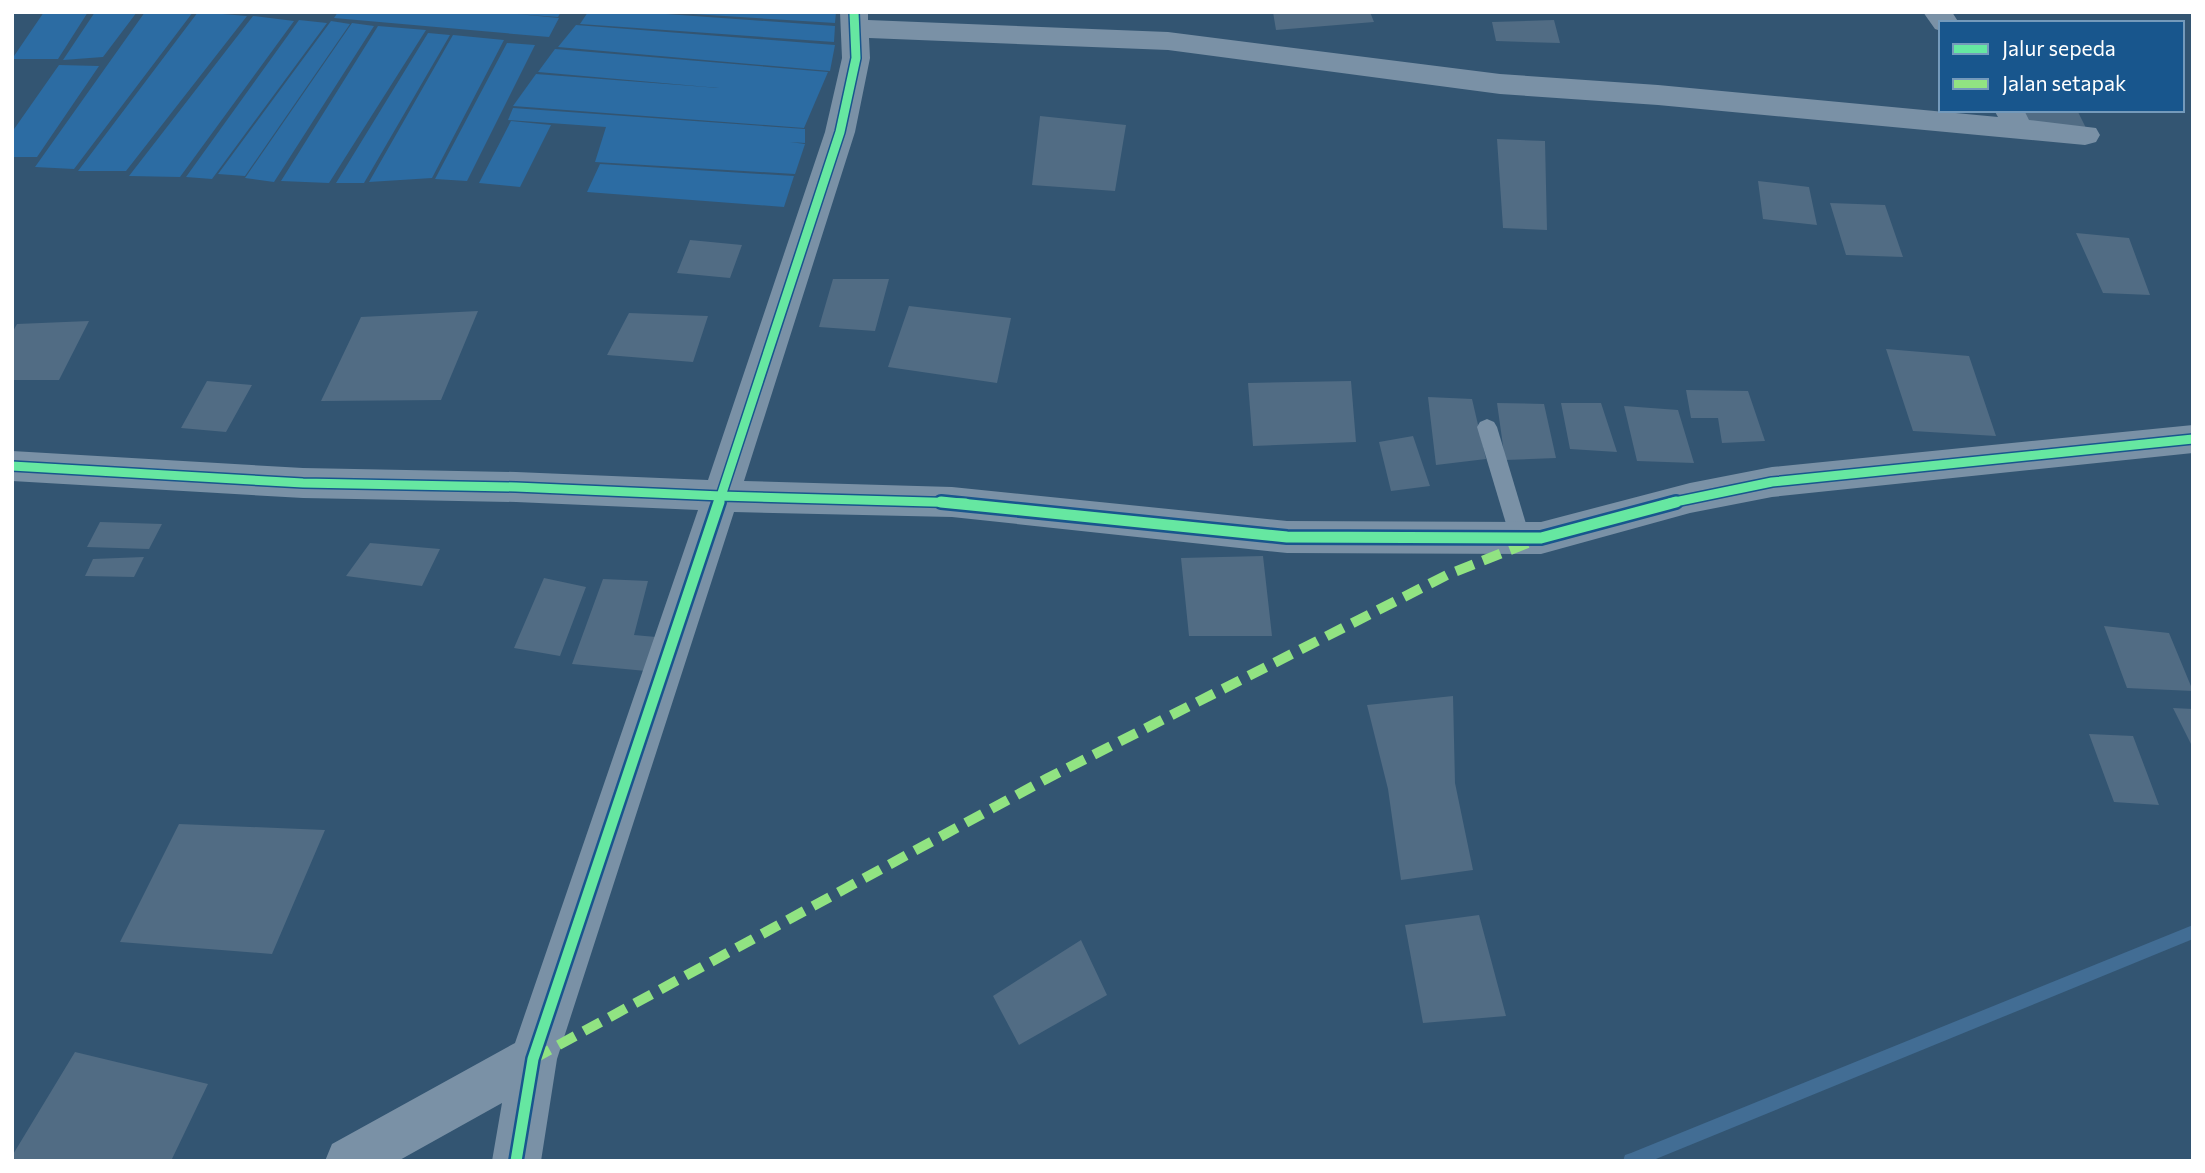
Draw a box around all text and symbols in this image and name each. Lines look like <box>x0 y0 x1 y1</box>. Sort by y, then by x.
legend <box>1939 21 2184 112</box>
text: Jalur sepeda <box>2002 35 2116 60</box>
text: Jalan setapak <box>2002 70 2126 95</box>

